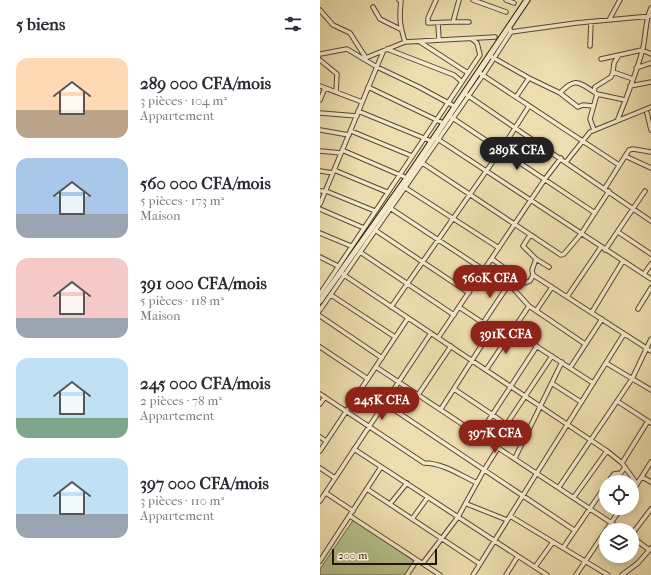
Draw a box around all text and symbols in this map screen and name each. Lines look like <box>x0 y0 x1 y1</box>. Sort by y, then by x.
icon: filters <box>282 13 304 35</box>
text: 5 biens <box>16 14 65 34</box>
text: 289 000 CFA/mois <box>140 73 271 93</box>
icon: home <box>48 74 96 122</box>
text: 3 pièces · 104 m² <box>140 93 227 108</box>
text: Appartement <box>140 108 215 123</box>
pin: 289K CFA <box>476 137 558 171</box>
text: 289K CFA <box>489 142 545 157</box>
text: 560 000 CFA/mois <box>140 173 271 193</box>
icon: home <box>48 174 96 222</box>
text: 5 pièces · 173 m² <box>140 193 224 208</box>
text: Maison <box>140 208 181 223</box>
pin: 560K CFA <box>449 265 531 299</box>
text: 560K CFA <box>462 270 518 285</box>
text: 391 000 CFA/mois <box>140 273 267 293</box>
icon: home <box>48 274 96 322</box>
text: 5 pièces · 118 m² <box>140 293 224 308</box>
text: Maison <box>140 308 181 323</box>
pin: 391K CFA <box>465 321 547 355</box>
text: 391K CFA <box>480 326 532 341</box>
text: 245 000 CFA/mois <box>140 373 270 393</box>
icon: home <box>48 374 96 422</box>
pin: 245K CFA <box>341 387 423 421</box>
text: 245K CFA <box>354 392 410 407</box>
text: 2 pièces · 78 m² <box>140 393 222 408</box>
text: Appartement <box>140 408 215 423</box>
pin: 397K CFA <box>454 420 536 454</box>
text: 397K CFA <box>468 425 522 440</box>
text: 397 000 CFA/mois <box>140 473 269 493</box>
icon: home <box>48 474 96 522</box>
map controls <box>599 475 639 563</box>
button: locate <box>599 475 639 515</box>
text: 3 pièces · 110 m² <box>140 493 224 508</box>
text: Appartement <box>140 508 215 523</box>
button: layers <box>599 523 639 563</box>
scale bar <box>332 547 437 566</box>
text: 200 m <box>338 549 367 562</box>

